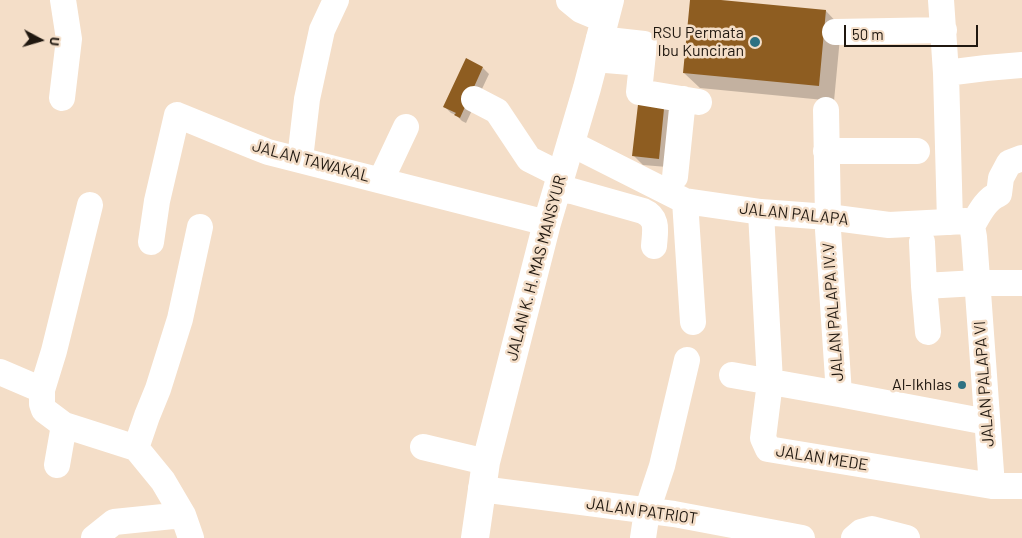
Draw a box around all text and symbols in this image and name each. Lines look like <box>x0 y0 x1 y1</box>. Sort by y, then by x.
north arrow <box>15 15 65 65</box>
scale bar <box>847 15 981 47</box>
place label: RSU Permata Ibu Kunciran <box>652 23 744 61</box>
text: 50 m <box>852 25 884 43</box>
marker: RSU Permata Ibu Kunciran <box>748 35 762 49</box>
text: U <box>47 36 64 47</box>
street label: JALAN TAWAKAL <box>250 136 372 186</box>
street label: JALAN K. H. MAS MANSYUR <box>502 173 570 363</box>
street label: JALAN PALAPA <box>739 199 849 229</box>
street label: JALAN PALAPA IV.V <box>819 242 847 382</box>
street label: JALAN PALAPA VI <box>970 320 998 448</box>
place label: Al-Ikhlas <box>892 375 952 395</box>
marker: Al-Ikhlas <box>956 379 968 391</box>
street label: JALAN MEDE <box>775 441 869 475</box>
street label: JALAN PATRIOT <box>585 494 699 528</box>

